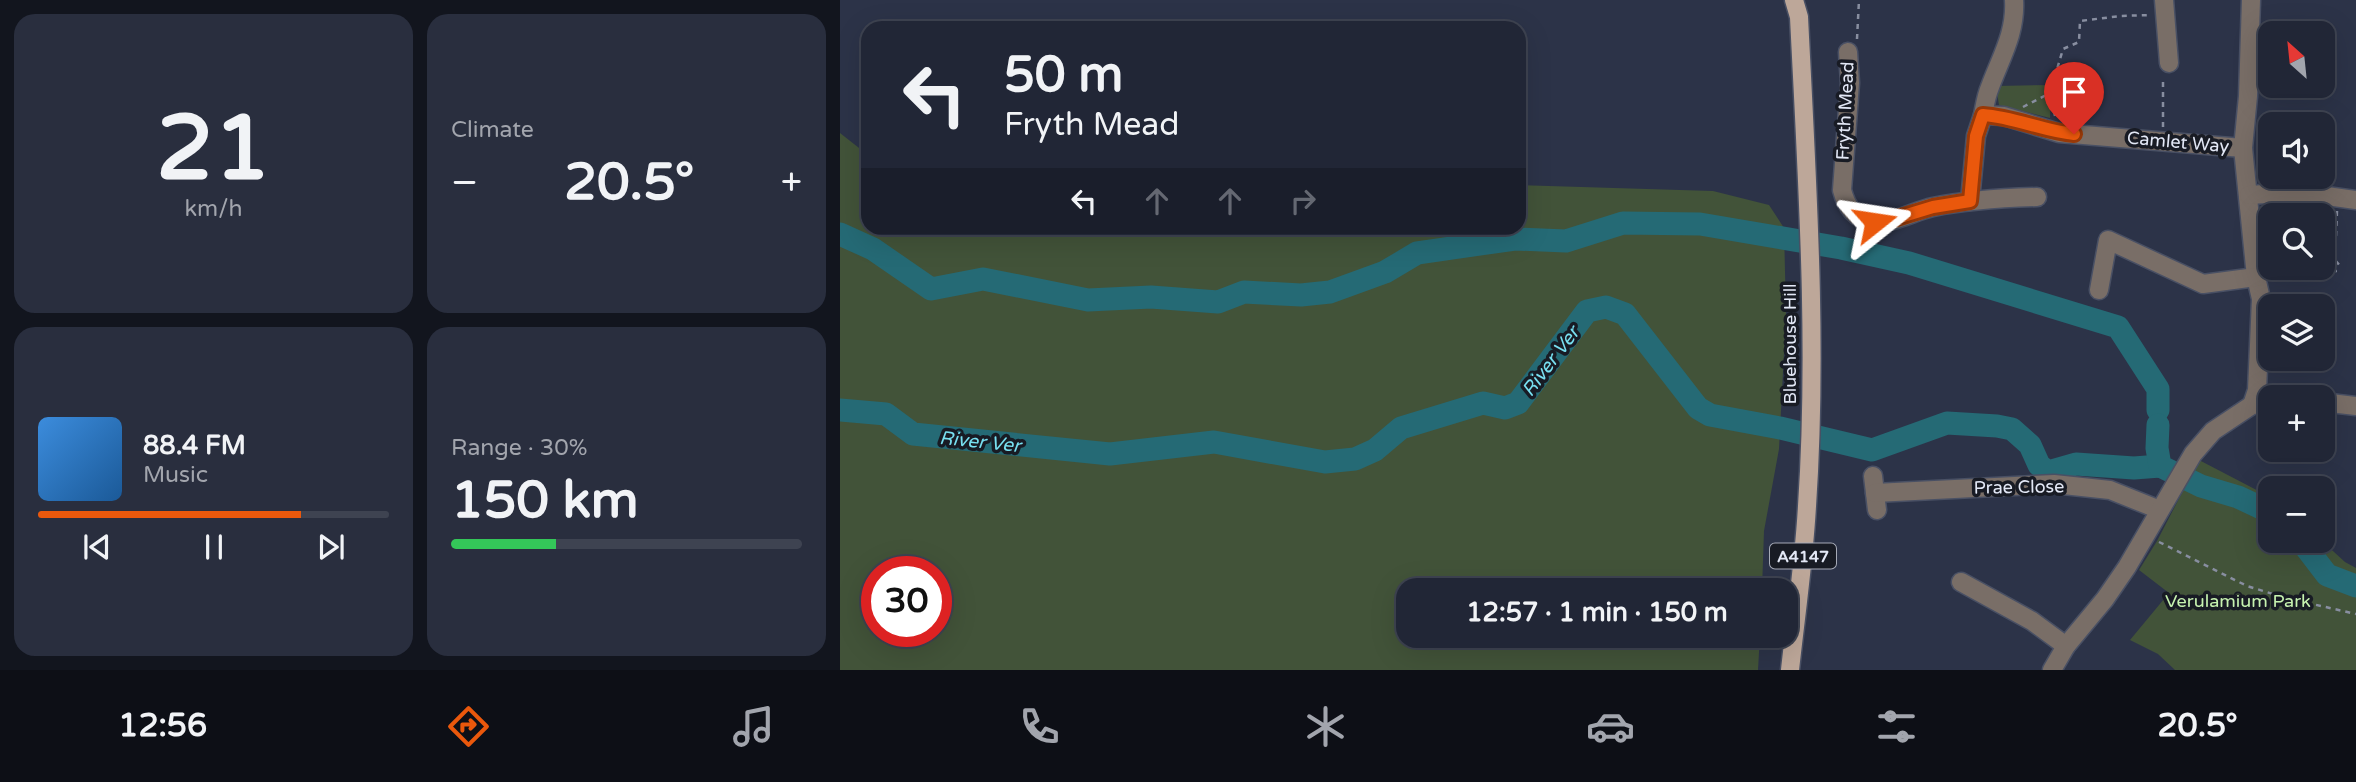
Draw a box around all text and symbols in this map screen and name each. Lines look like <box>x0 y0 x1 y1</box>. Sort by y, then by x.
north arrow <box>2258 21 2334 98</box>
map controls <box>2258 21 2335 553</box>
text: 50 m <box>1004 46 1123 105</box>
icon: left <box>889 49 980 140</box>
street label: Fryth Mead <box>1831 61 1859 161</box>
pin <box>2044 62 2104 134</box>
icon: arrive <box>2055 73 2093 111</box>
text: 21 <box>156 94 271 204</box>
text: Fryth Mead <box>1004 106 1180 144</box>
button: sound <box>2258 112 2335 189</box>
text: Climate <box>451 116 534 144</box>
street label: Camlet Way <box>2126 127 2230 157</box>
text: 20.5° <box>564 151 694 214</box>
text: − <box>451 160 478 206</box>
text: + <box>781 160 802 206</box>
icon: left <box>1065 182 1103 220</box>
icon: ahead <box>1138 182 1176 220</box>
icon: ahead <box>1211 182 1249 220</box>
icon: right <box>1284 182 1322 220</box>
position arrow <box>1838 185 1912 259</box>
text: km/h <box>185 195 242 223</box>
button: search <box>2258 203 2335 280</box>
street label: Bluehouse Hill <box>1779 283 1801 405</box>
button: layers <box>2258 294 2335 371</box>
water label: River Ver <box>1518 320 1586 401</box>
button: + <box>2258 385 2335 462</box>
water label: River Ver <box>938 427 1024 457</box>
text: 88.4 FM <box>143 430 246 461</box>
text: Range · 30% <box>451 434 587 462</box>
text: Music <box>143 461 208 489</box>
text: 150 km <box>451 469 639 532</box>
street label: Prae Close <box>1974 475 2064 499</box>
button: − <box>2258 476 2335 553</box>
icon: previous <box>78 528 116 566</box>
icon: pause <box>195 528 233 566</box>
icon: next <box>312 528 350 566</box>
road number: A4147 <box>1770 544 1836 568</box>
speed limit sign: 30 <box>861 556 952 647</box>
park label: Verulamium Park <box>2165 590 2311 612</box>
text: 12:57 · 1 min · 150 m <box>1466 597 1728 628</box>
icon: directions <box>444 702 493 751</box>
icon: music <box>729 702 778 751</box>
icon: phone <box>1015 702 1064 751</box>
icon: climate <box>1301 702 1350 751</box>
icon: car <box>1586 702 1635 751</box>
icon: filters <box>1872 702 1921 751</box>
text: 12:56 <box>118 707 207 745</box>
text: 20.5° <box>2158 707 2238 745</box>

